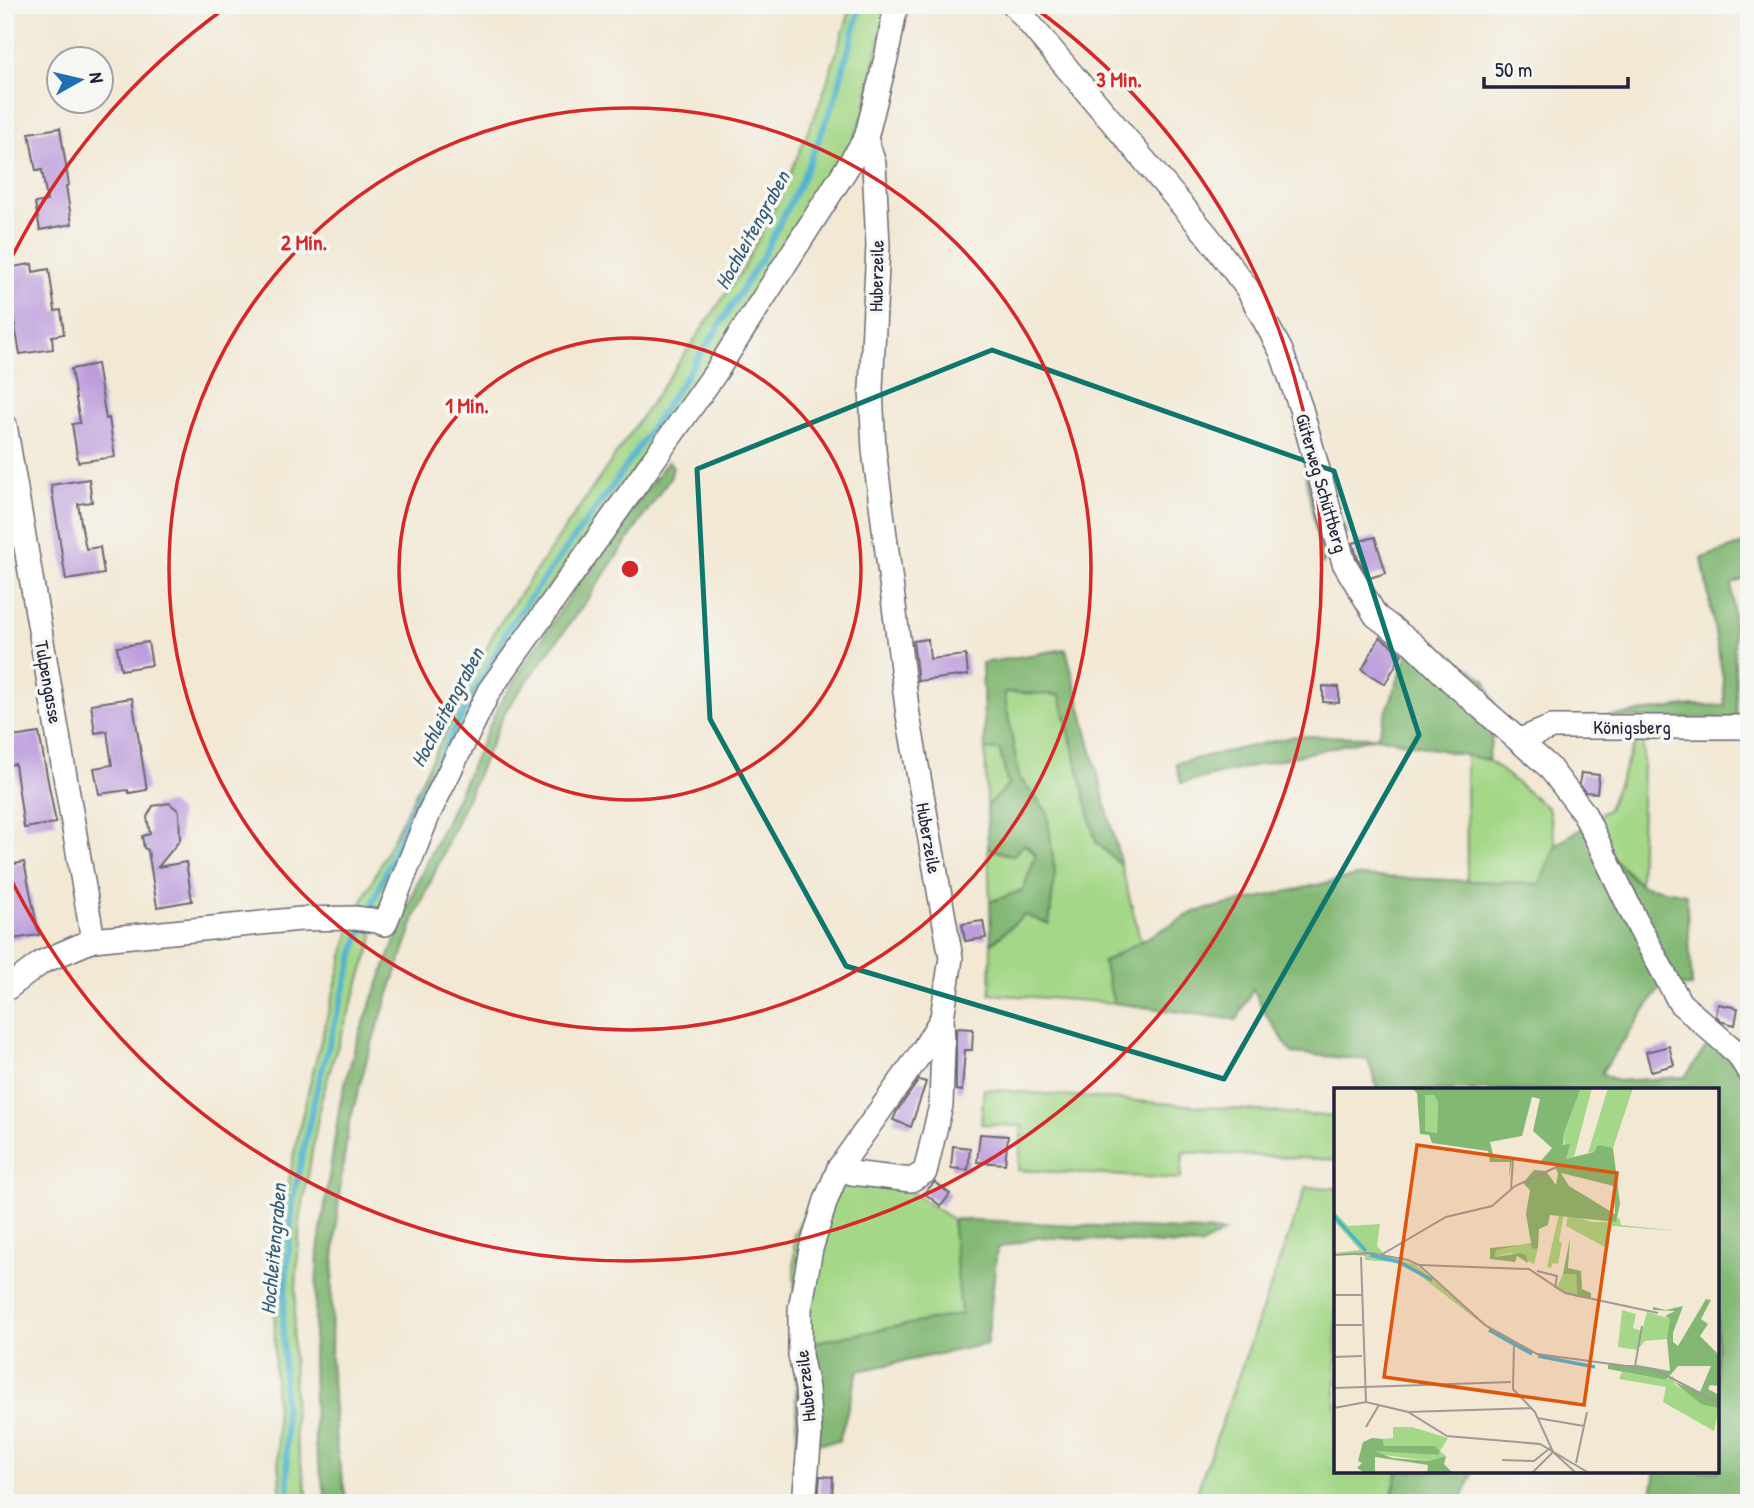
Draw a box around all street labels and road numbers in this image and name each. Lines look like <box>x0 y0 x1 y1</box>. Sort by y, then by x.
street label: Huberzeile <box>862 239 890 312</box>
street label: Güterweg Schüttberg <box>1290 411 1354 555</box>
street label: Tulpengasse <box>29 638 69 726</box>
street label: Königsberg <box>1593 714 1671 740</box>
street label: Huberzeile <box>910 800 948 876</box>
street label: Huberzeile <box>788 1349 822 1423</box>

